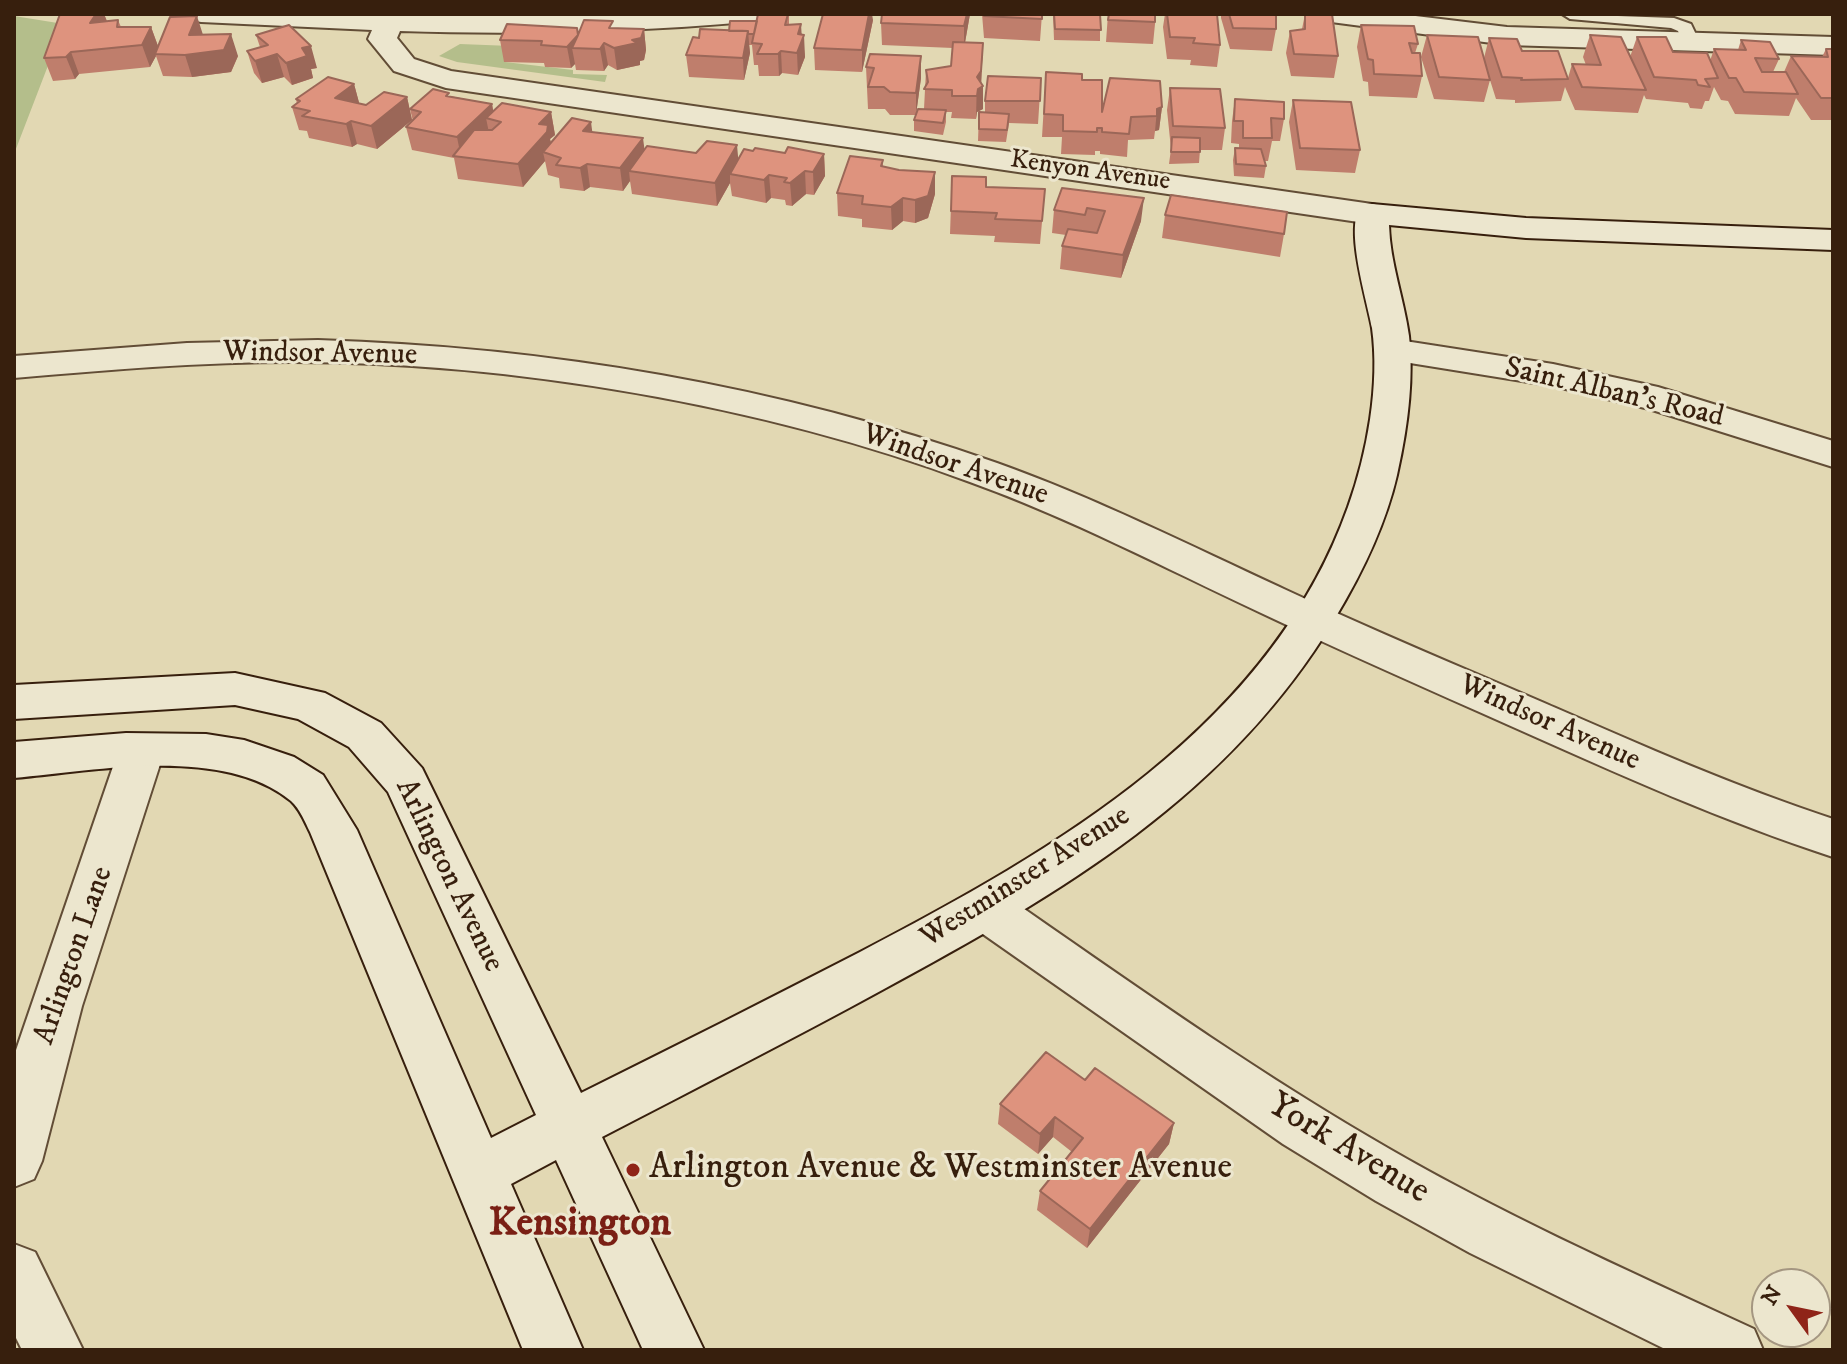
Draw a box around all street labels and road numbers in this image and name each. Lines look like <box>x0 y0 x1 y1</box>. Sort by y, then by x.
street label: Kenyon Avenue <box>1008 145 1172 199</box>
street label: Windsor Avenue <box>223 335 417 375</box>
street label: Saint Alban's Road <box>1501 351 1727 437</box>
street label: Windsor Avenue <box>857 417 1053 515</box>
street label: Windsor Avenue <box>1453 668 1645 780</box>
street label: Arlington Avenue <box>386 774 510 978</box>
street label: Westminster Avenue <box>915 799 1137 957</box>
street label: Arlington Lane <box>28 862 122 1050</box>
street label: York Avenue <box>1260 1085 1436 1215</box>

